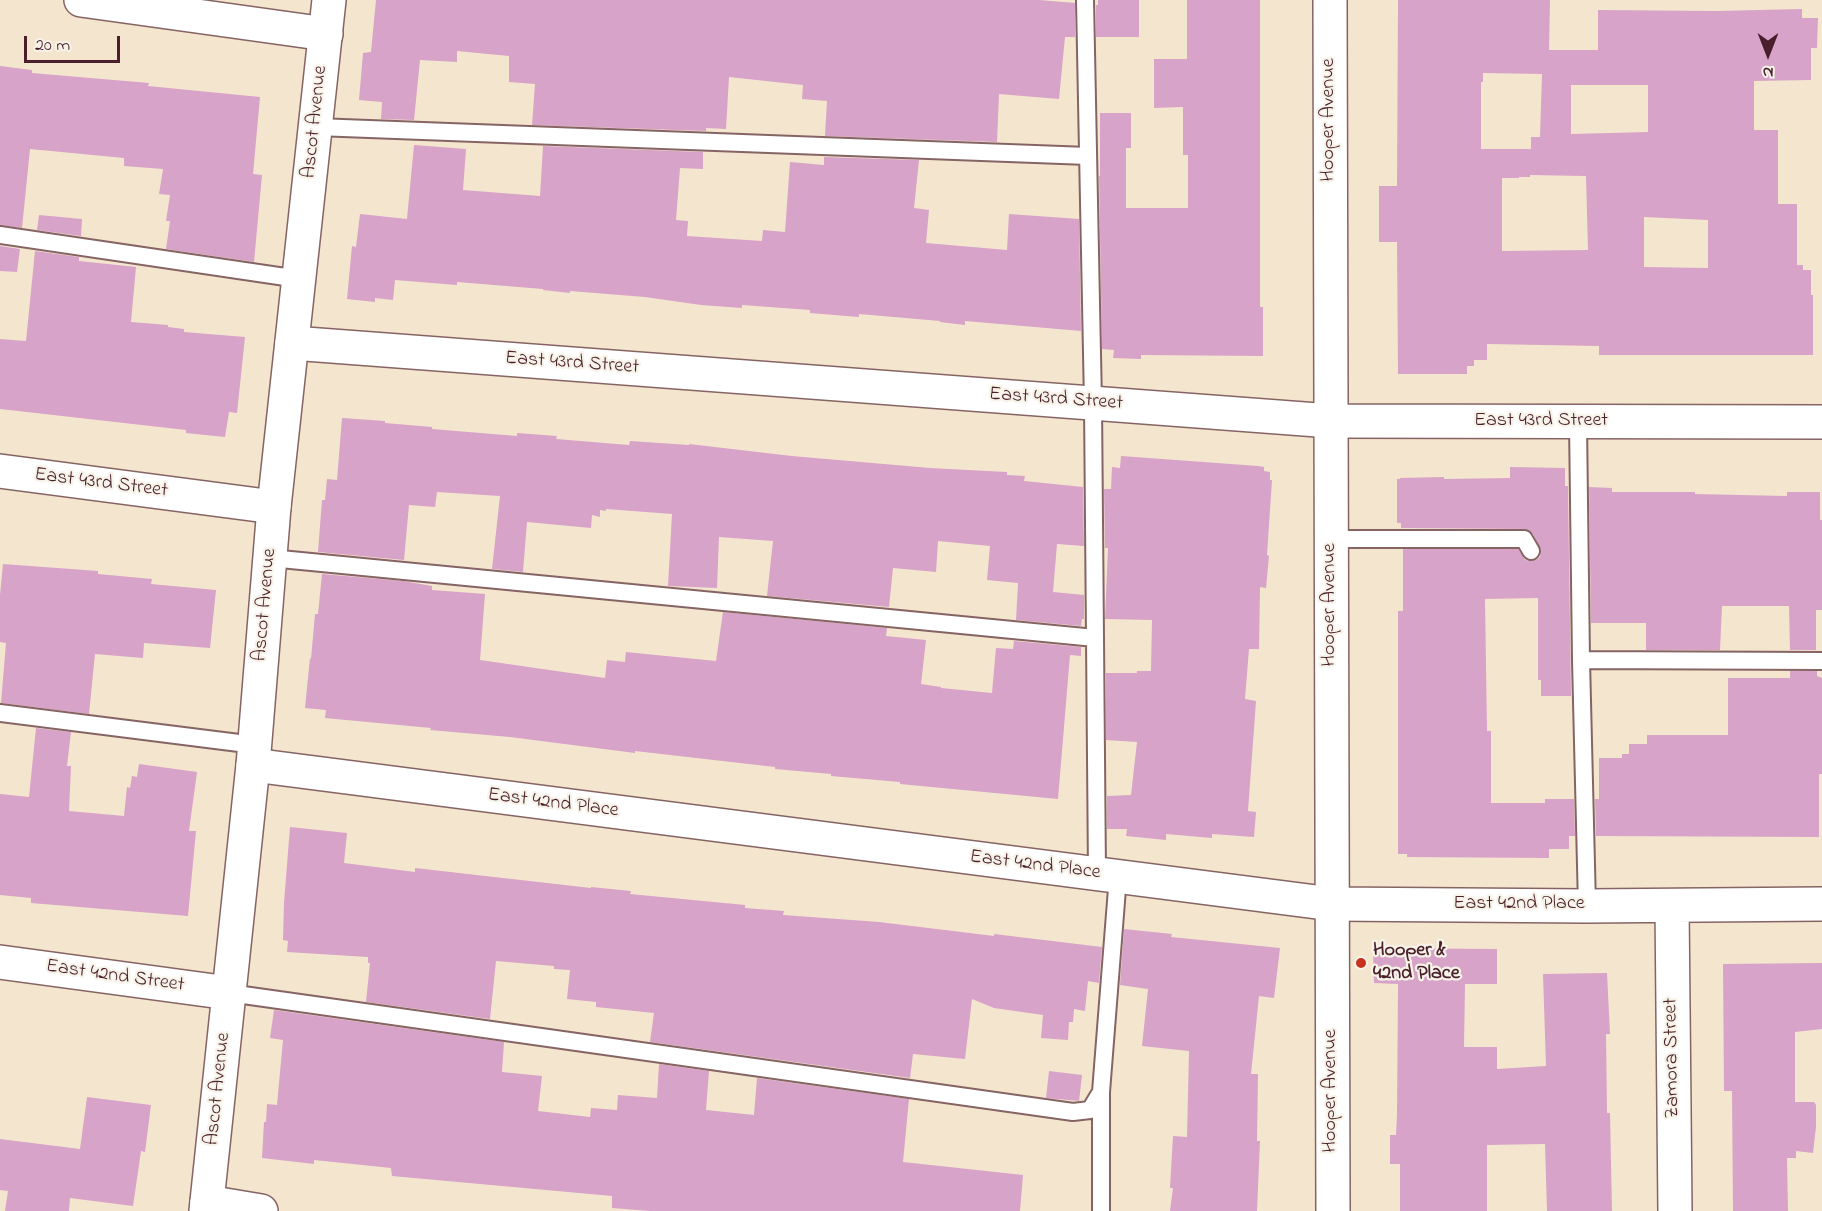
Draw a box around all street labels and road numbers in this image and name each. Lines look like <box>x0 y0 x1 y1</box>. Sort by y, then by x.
street label: Hooper Avenue <box>1318 58 1342 182</box>
street label: Ascot Avenue <box>298 64 334 180</box>
street label: East 43rd Street <box>504 347 640 381</box>
street label: East 43rd Street <box>988 383 1124 417</box>
street label: East 43rd Street <box>1474 410 1608 434</box>
street label: East 43rd Street <box>33 464 169 504</box>
street label: Hooper Avenue <box>1319 543 1343 667</box>
street label: Ascot Avenue <box>249 548 283 662</box>
street label: East 42nd Place <box>486 784 620 824</box>
street label: East 42nd Place <box>968 846 1102 886</box>
street label: East 42nd Place <box>1453 893 1585 917</box>
street label: East 42nd Street <box>44 955 186 999</box>
street label: Zamora Street <box>1660 998 1686 1118</box>
street label: Hooper Avenue <box>1320 1029 1344 1153</box>
street label: Ascot Avenue <box>201 1031 237 1147</box>

